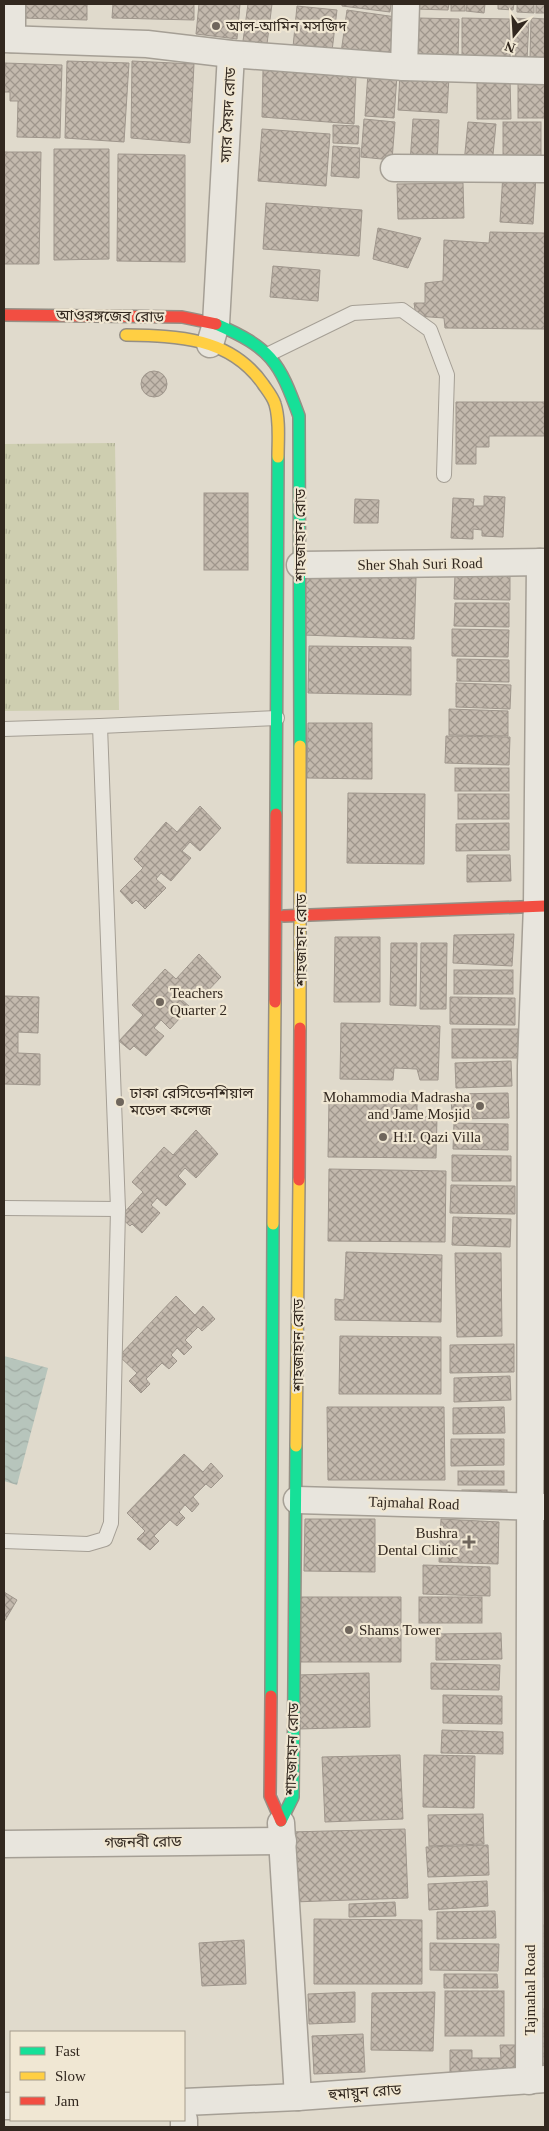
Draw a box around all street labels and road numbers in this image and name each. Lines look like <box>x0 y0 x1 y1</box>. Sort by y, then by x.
street label: স্যার সৈয়দ রোড <box>217 67 238 164</box>
street label: আওরঙ্গজেব রোড <box>55 307 164 325</box>
street label: শাহজাহান রোড <box>292 488 308 582</box>
street label: Sher Shah Suri Road <box>357 555 483 573</box>
street label: শাহজাহান রোড <box>293 893 309 987</box>
street label: শাহজাহান রোড <box>290 1298 306 1392</box>
street label: Tajmahal Road <box>368 1493 460 1513</box>
street label: শাহজাহান রোড <box>282 1702 302 1797</box>
street label: গজনবী রোড <box>104 1833 182 1851</box>
street label: Tajmahal Road <box>522 1944 538 2036</box>
street label: হুমায়ুন রোড <box>327 2081 402 2105</box>

